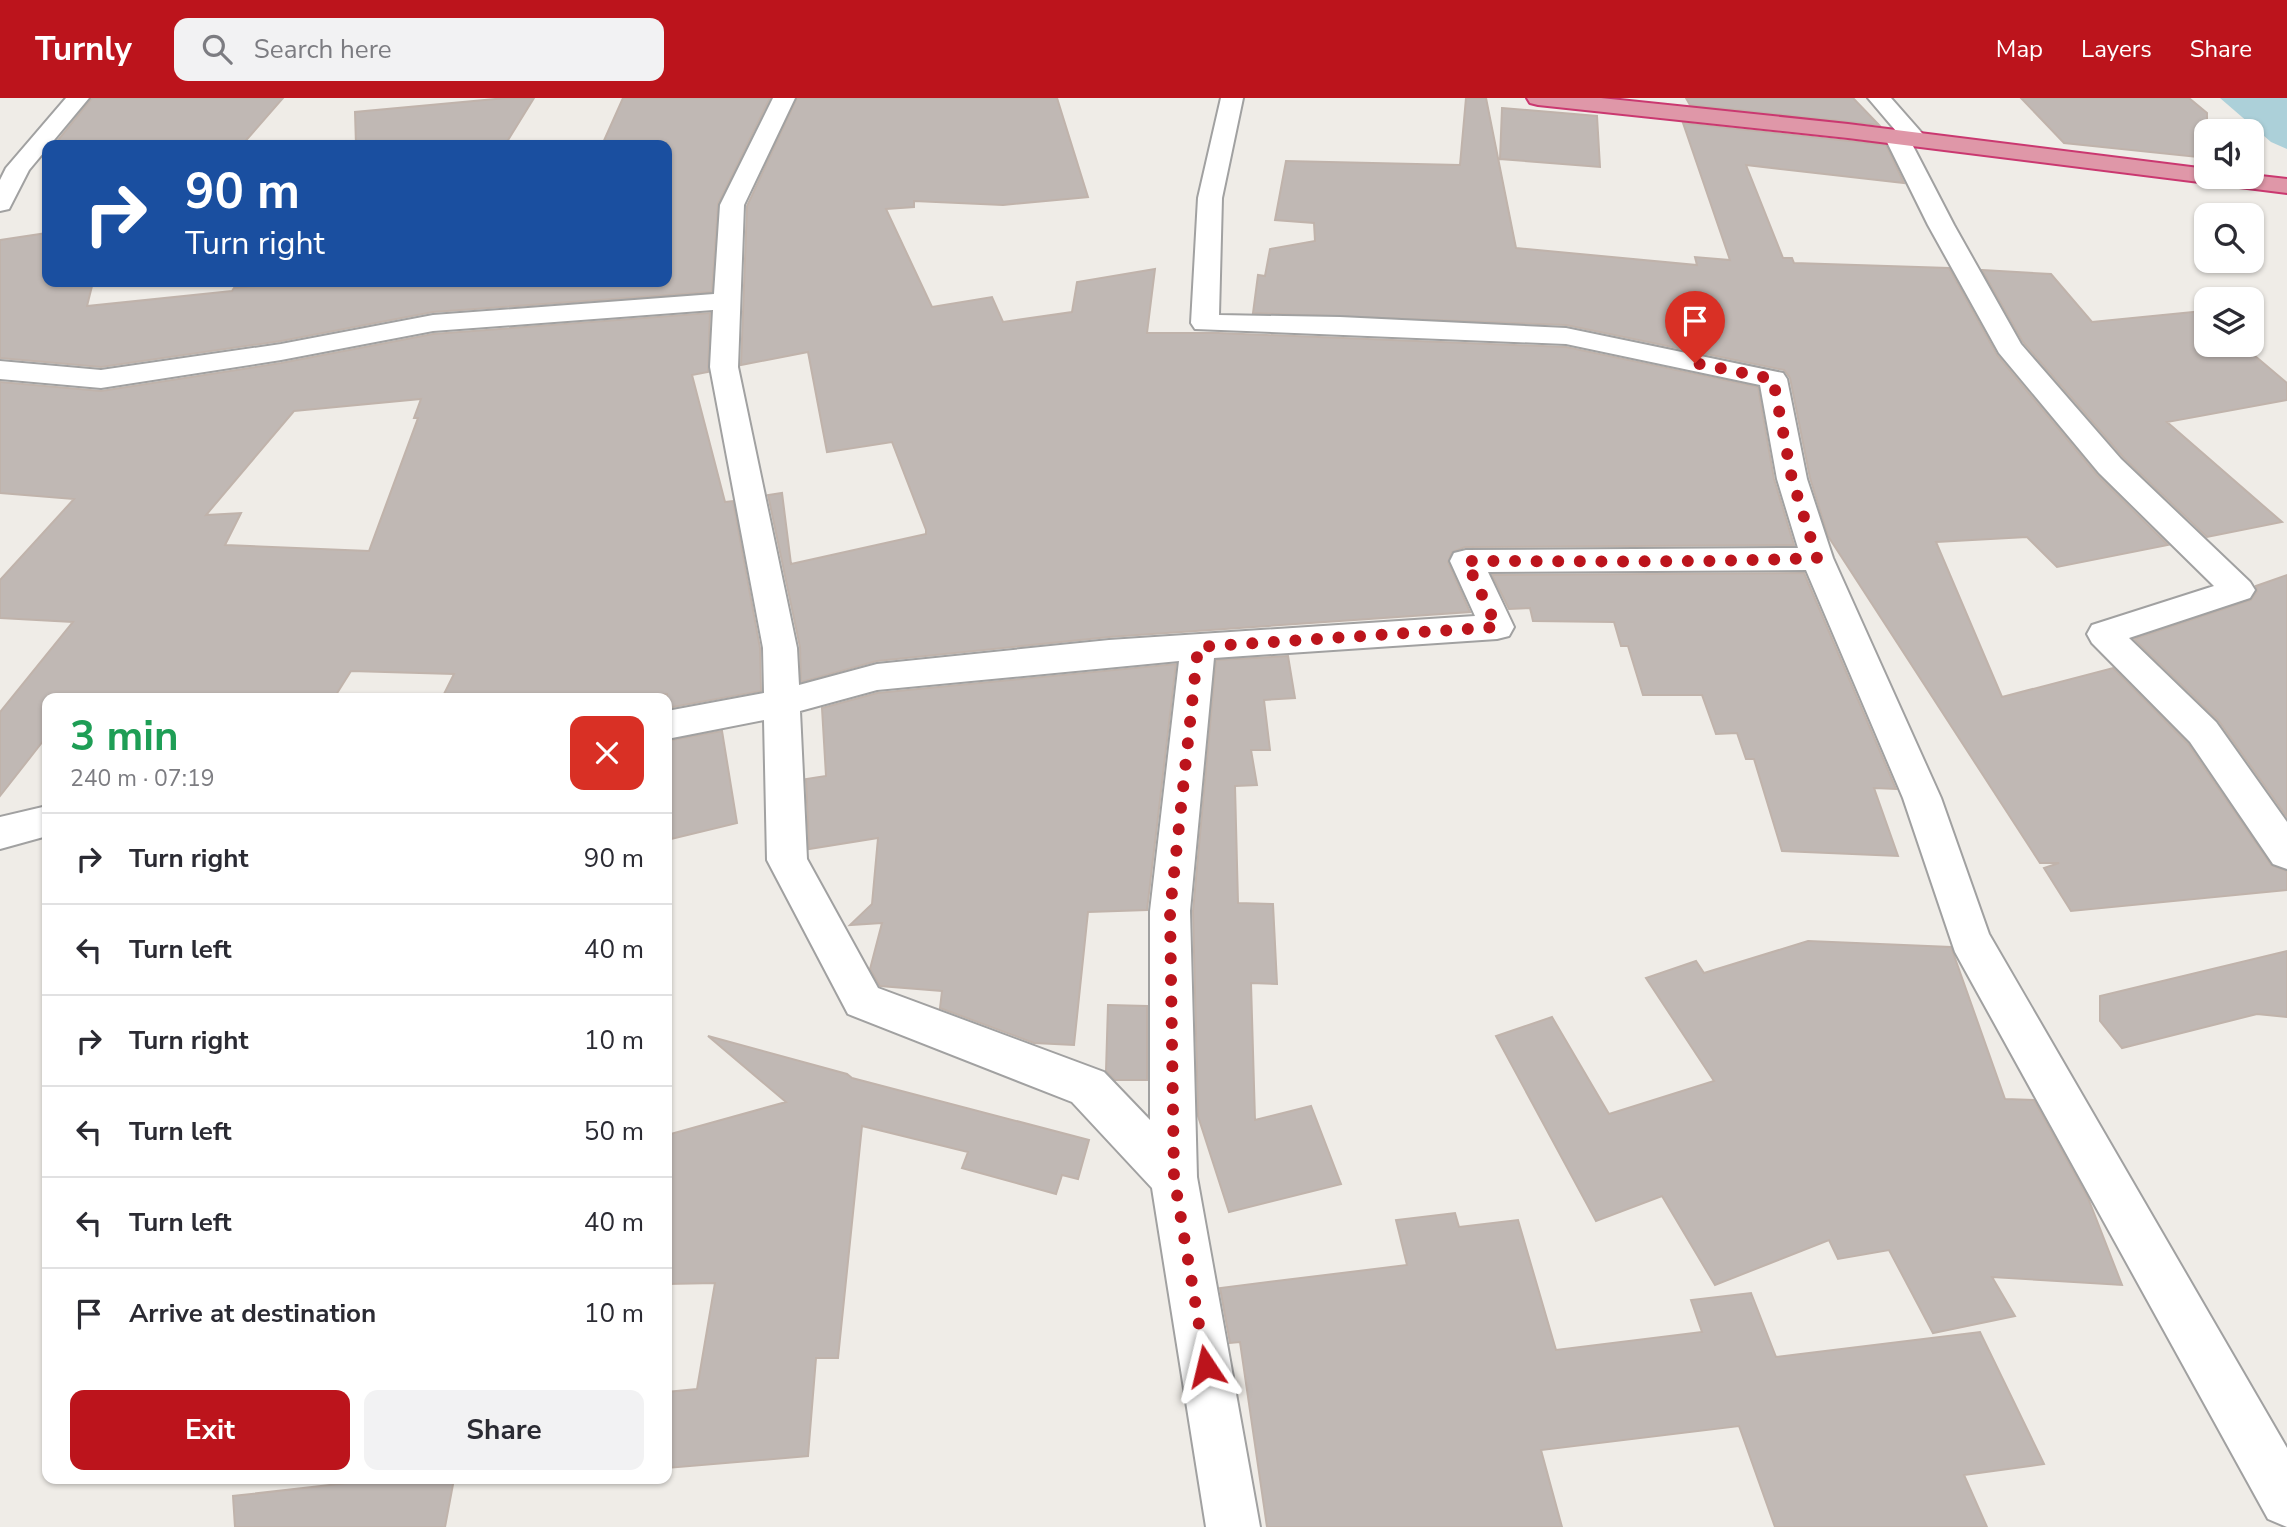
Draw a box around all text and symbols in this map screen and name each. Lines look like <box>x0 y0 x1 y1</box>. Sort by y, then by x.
search box <box>174 18 664 81</box>
text: Turnly <box>35 27 132 72</box>
icon: search <box>198 30 236 68</box>
text: Search here <box>254 32 392 67</box>
text: Map <box>1996 33 2043 65</box>
text: Layers <box>2081 33 2152 65</box>
text: Share <box>2190 33 2252 65</box>
map controls <box>2194 119 2264 357</box>
button: sound <box>2194 119 2264 189</box>
text: 90 m <box>185 158 300 225</box>
icon: right <box>70 168 161 259</box>
button: search <box>2194 203 2264 273</box>
text: Turn right <box>185 222 325 265</box>
button: layers <box>2194 287 2264 357</box>
pin <box>1665 291 1725 363</box>
icon: arrive <box>1676 302 1714 340</box>
text: 3 min <box>70 708 179 765</box>
button: close <box>570 716 644 790</box>
text: 240 m · 07:19 <box>70 763 215 794</box>
icon: right <box>70 840 108 878</box>
text: Turn right <box>129 841 248 876</box>
text: 90 m <box>584 841 644 876</box>
icon: left <box>70 931 108 969</box>
text: Turn left <box>129 932 232 967</box>
text: 40 m <box>584 932 644 967</box>
icon: right <box>70 1022 108 1060</box>
text: Turn right <box>129 1023 248 1058</box>
text: 10 m <box>584 1023 644 1058</box>
icon: left <box>70 1113 108 1151</box>
text: Turn left <box>129 1114 232 1149</box>
text: 50 m <box>584 1114 644 1149</box>
icon: left <box>70 1204 108 1242</box>
text: Turn left <box>129 1205 232 1240</box>
text: 40 m <box>584 1205 644 1240</box>
icon: arrive <box>70 1295 108 1333</box>
text: Arrive at destination <box>129 1296 376 1331</box>
text: 10 m <box>584 1296 644 1331</box>
position arrow <box>1169 1329 1243 1403</box>
button: Exit <box>70 1390 350 1470</box>
button: Share <box>364 1390 644 1470</box>

